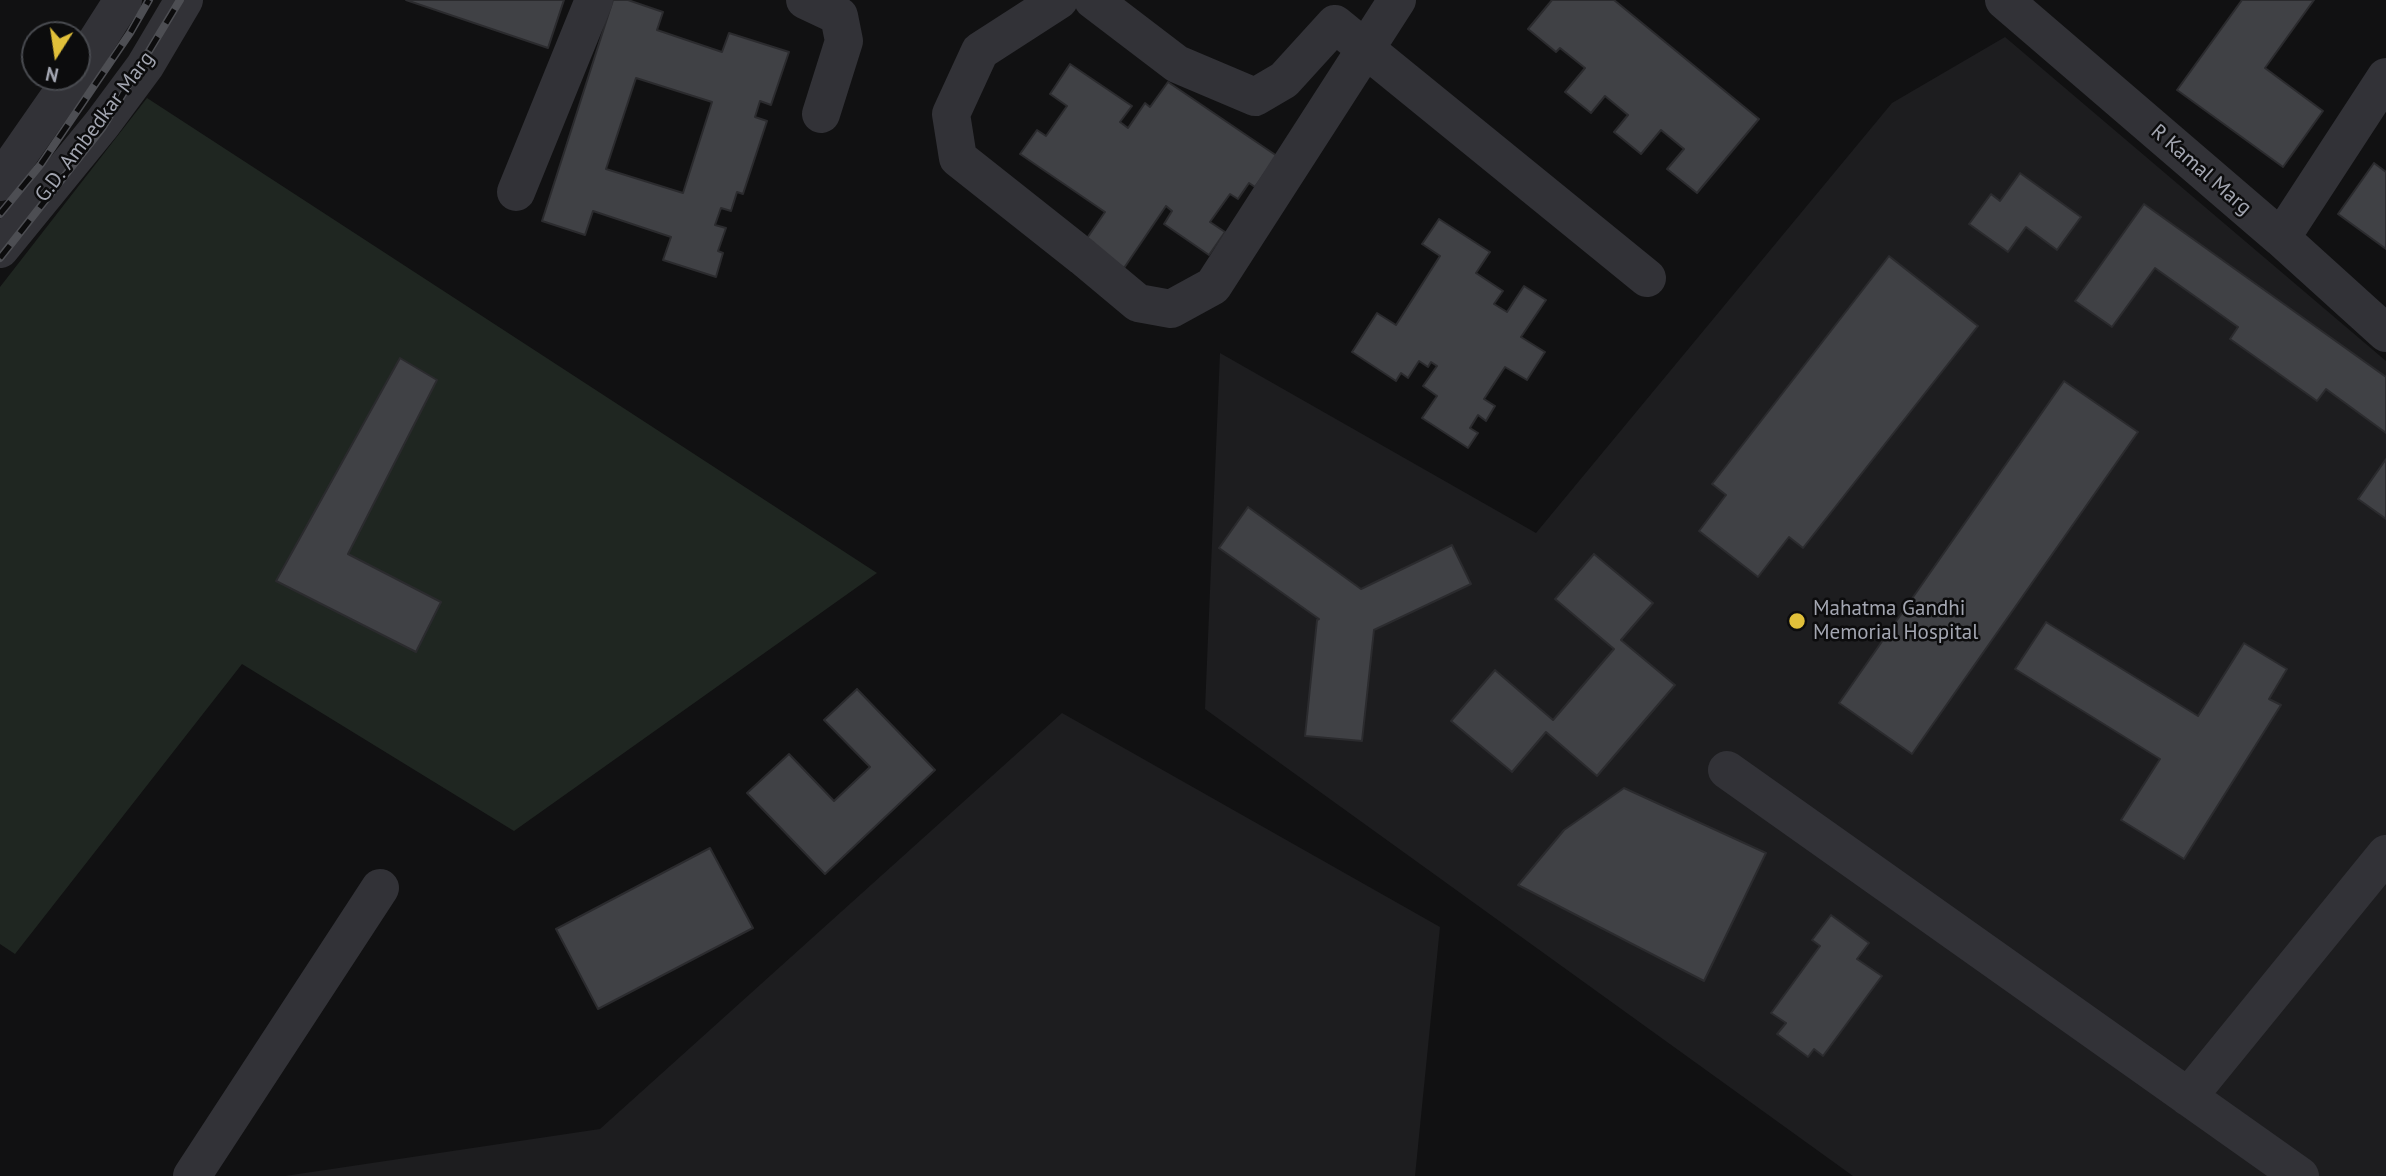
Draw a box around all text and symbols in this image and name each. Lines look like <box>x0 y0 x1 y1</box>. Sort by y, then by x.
north arrow <box>21 21 91 91</box>
street label: G.D. Ambedkar Marg <box>30 47 160 207</box>
text: N <box>43 62 61 88</box>
street label: R Kamal Marg <box>2145 119 2257 221</box>
place label: Mahatma Gandhi Memorial Hospital <box>1813 596 1978 646</box>
marker: Mahatma Gandhi Memorial Hospital <box>1787 611 1807 631</box>

